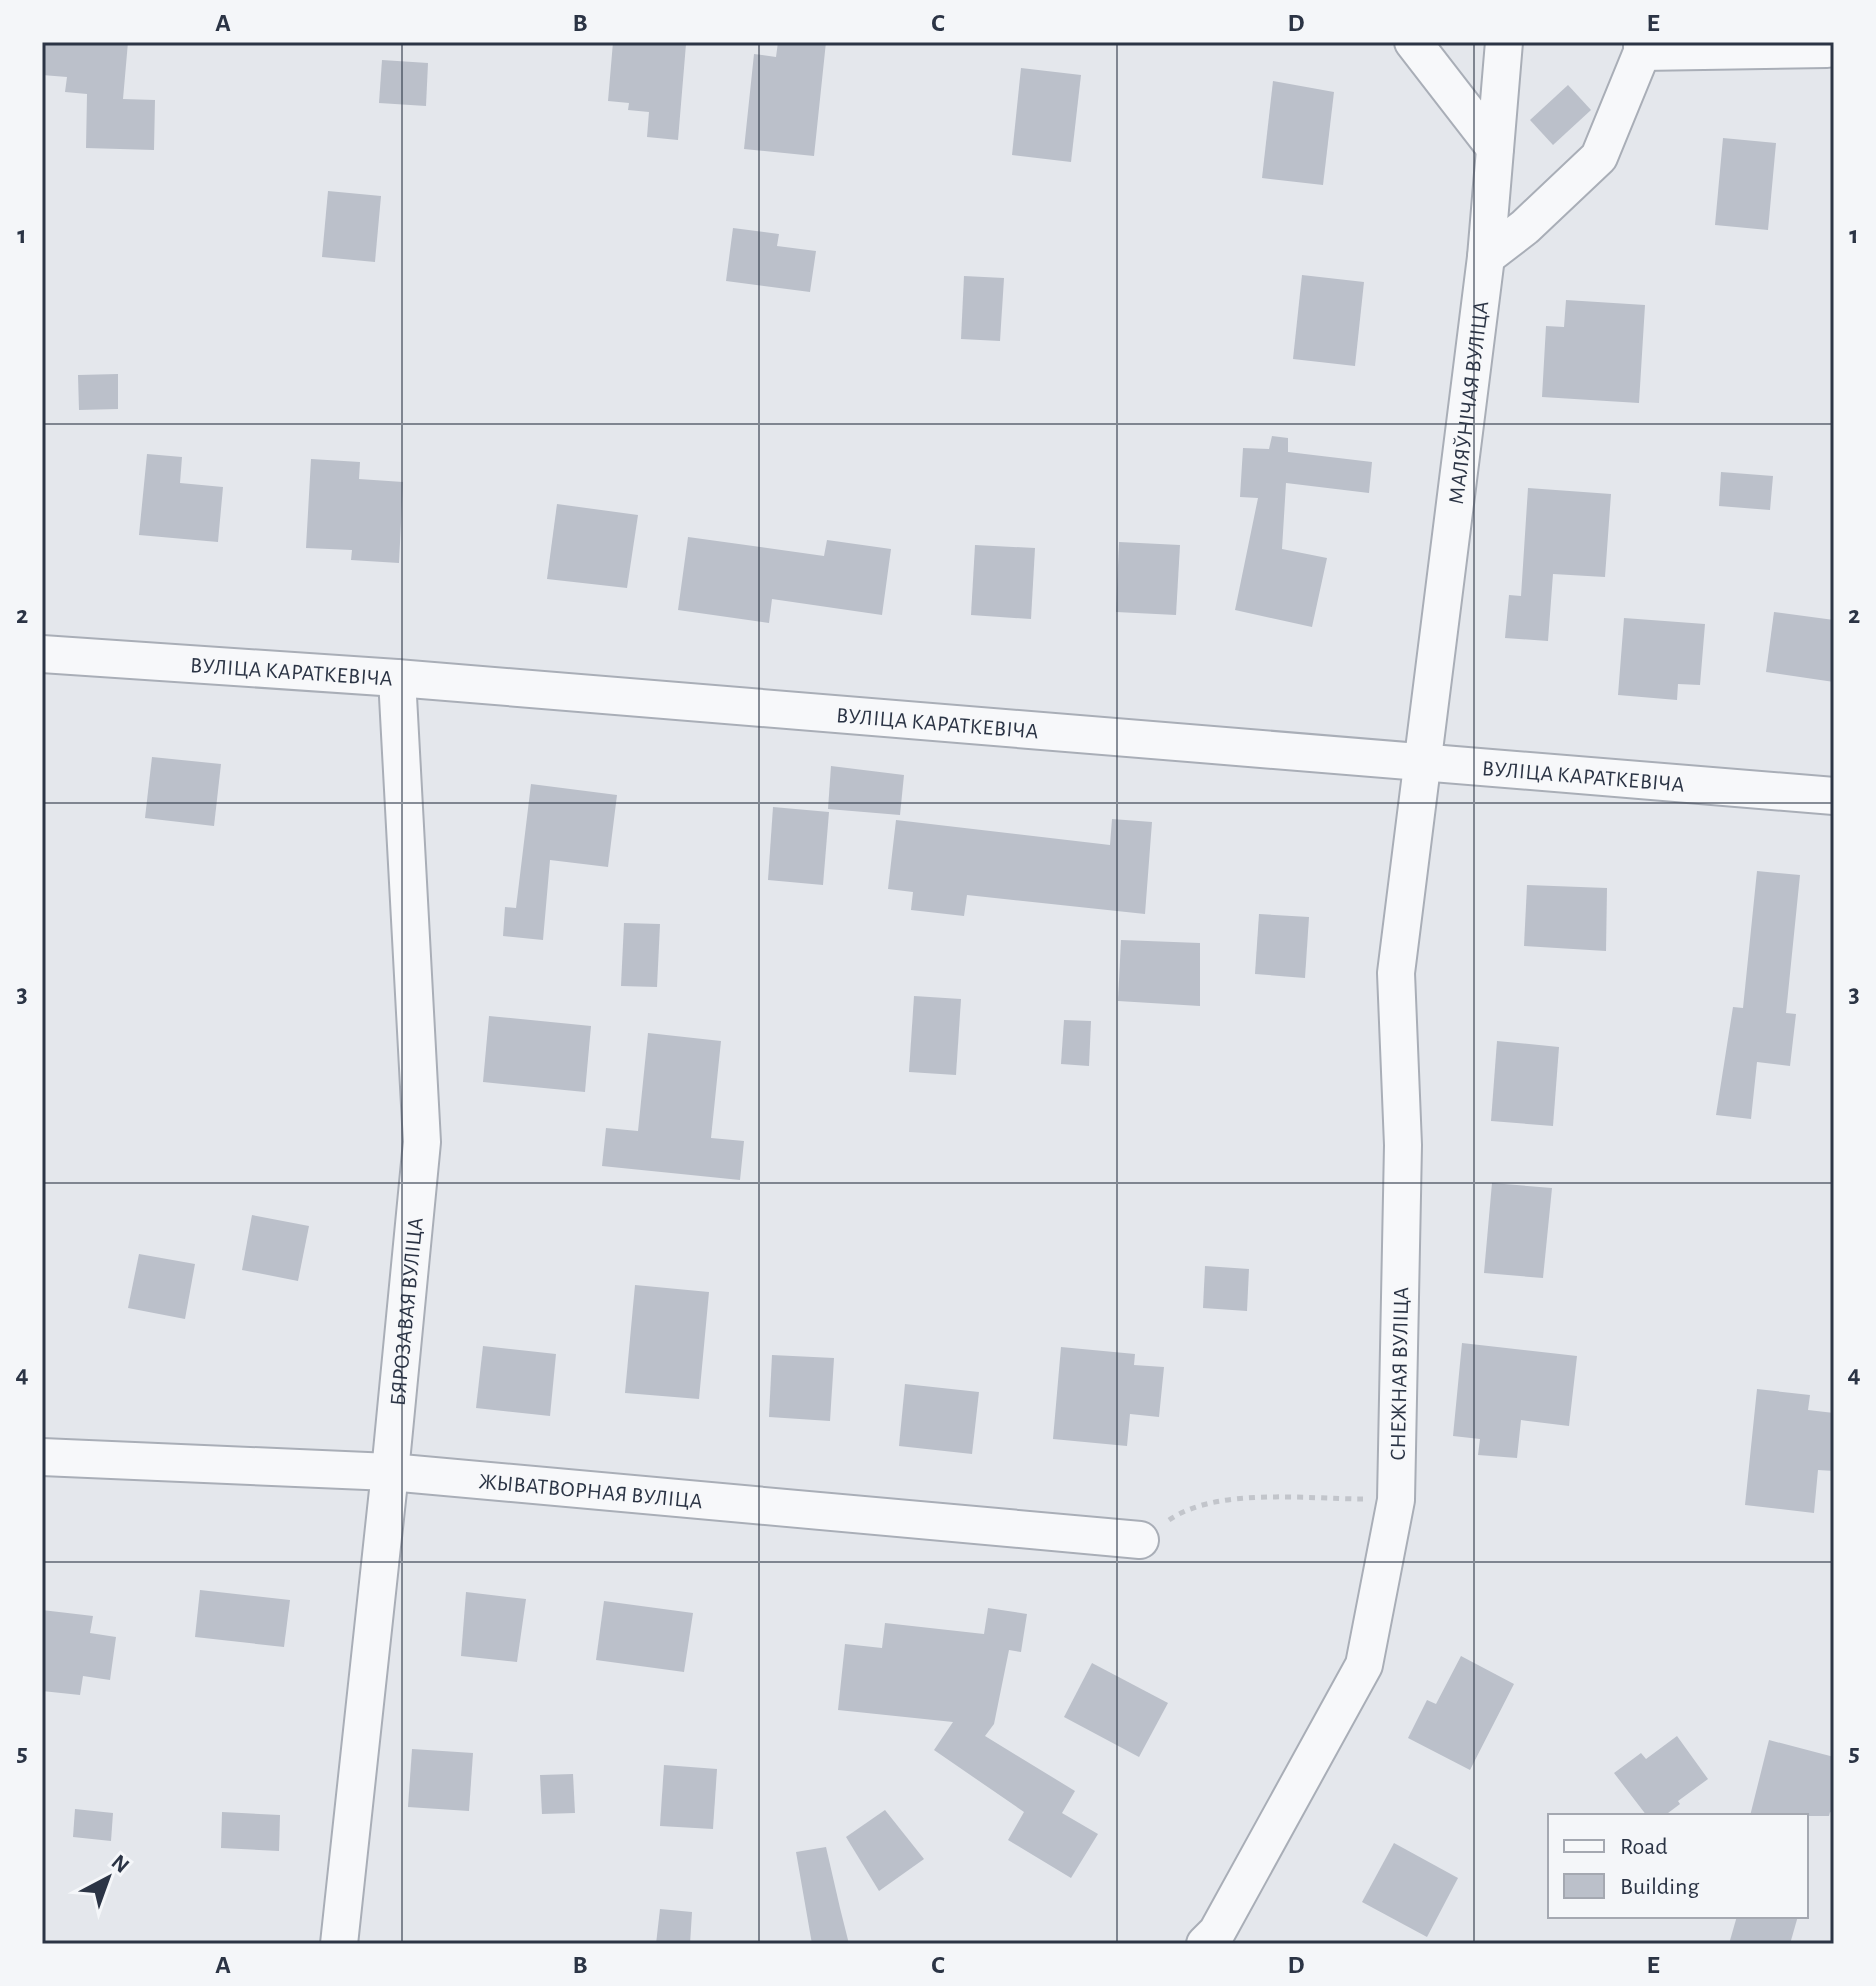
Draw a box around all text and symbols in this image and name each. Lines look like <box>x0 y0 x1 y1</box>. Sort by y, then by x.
text: A <box>215 10 231 36</box>
text: B <box>572 10 588 36</box>
text: C <box>931 10 945 36</box>
text: D <box>1287 10 1305 36</box>
text: E <box>1646 10 1660 36</box>
text: 1 <box>17 222 27 248</box>
text: 1 <box>1849 222 1859 248</box>
street label: МАЛЯЎНІЧАЯ ВУЛІЦА <box>1445 300 1492 506</box>
text: 2 <box>16 602 28 628</box>
text: 2 <box>1848 602 1860 628</box>
street label: ВУЛІЦА КАРАТКЕВІЧА <box>189 654 394 690</box>
street label: ВУЛІЦА КАРАТКЕВІЧА <box>835 704 1040 743</box>
street label: ВУЛІЦА КАРАТКЕВІЧА <box>1481 757 1685 796</box>
text: 3 <box>16 981 28 1007</box>
text: 3 <box>1848 981 1860 1007</box>
street label: БЯРОЗАВАЯ ВУЛІЦА <box>386 1216 427 1407</box>
street label: СНЕЖНАЯ ВУЛІЦА <box>1387 1287 1412 1461</box>
text: 4 <box>15 1361 29 1387</box>
text: 4 <box>1847 1361 1861 1387</box>
street label: ЖЫВАТВОРНАЯ ВУЛІЦА <box>478 1470 704 1512</box>
text: 5 <box>16 1740 28 1766</box>
text: 5 <box>1848 1740 1860 1766</box>
legend <box>1548 1814 1808 1918</box>
text: Road <box>1620 1835 1668 1859</box>
north arrow <box>68 1838 148 1918</box>
text: N <box>107 1850 133 1877</box>
text: Building <box>1620 1875 1699 1899</box>
text: A <box>215 1952 231 1978</box>
text: B <box>572 1952 588 1978</box>
text: C <box>931 1952 945 1978</box>
text: D <box>1287 1952 1305 1978</box>
text: E <box>1646 1952 1660 1978</box>

